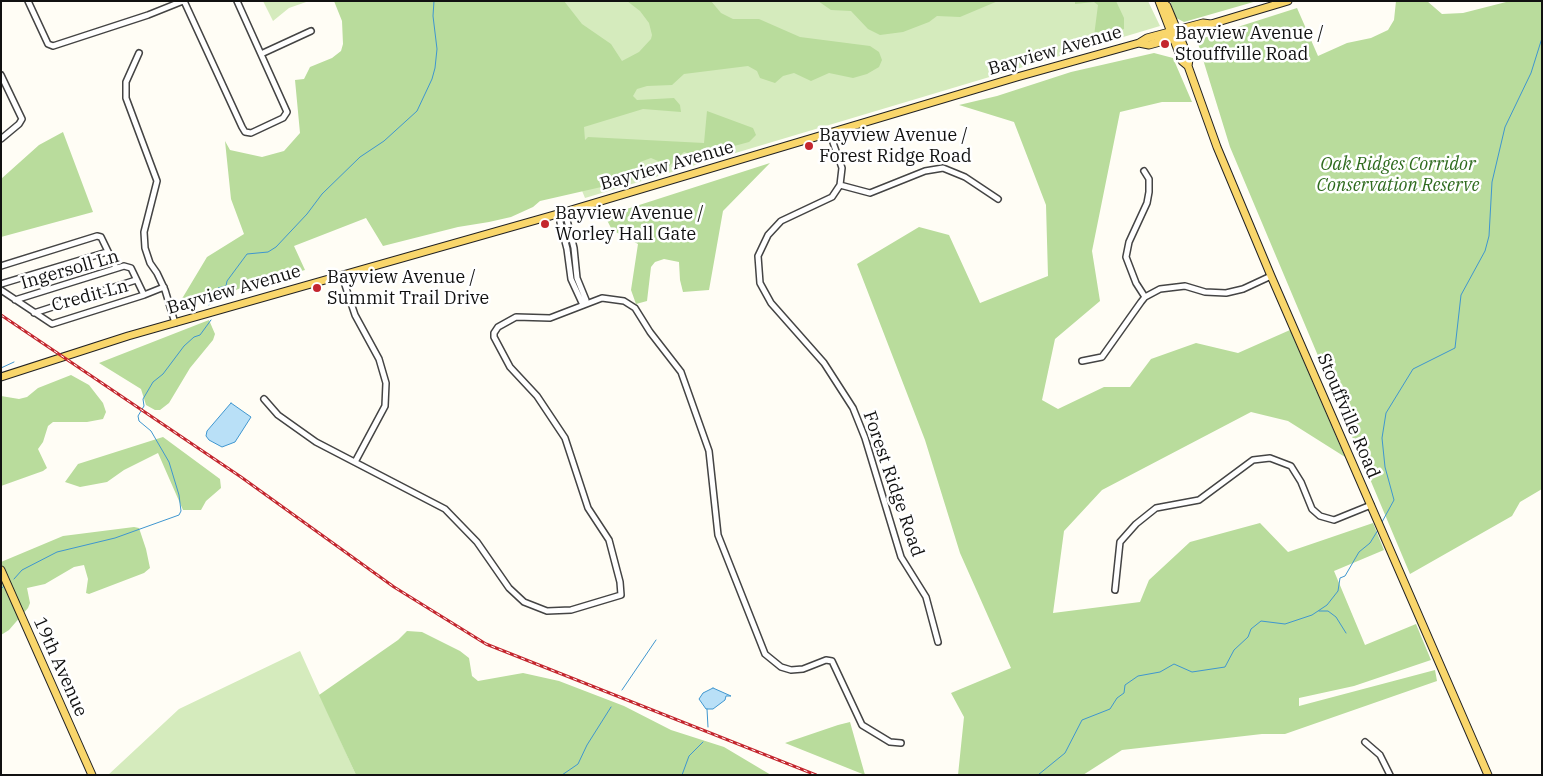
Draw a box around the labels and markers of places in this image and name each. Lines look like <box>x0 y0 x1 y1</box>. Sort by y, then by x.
place label: Bayview Avenue / Stouffville Road <box>1175 23 1324 66</box>
marker: Bayview Avenue / Stouffville Road <box>1159 38 1171 50</box>
place label: Bayview Avenue / Forest Ridge Road <box>819 125 972 168</box>
marker: Bayview Avenue / Forest Ridge Road <box>803 140 815 152</box>
place label: Bayview Avenue / Worley Hall Gate <box>555 203 704 245</box>
marker: Bayview Avenue / Worley Hall Gate <box>539 218 551 230</box>
place label: Bayview Avenue / Summit Trail Drive <box>327 267 489 310</box>
marker: Bayview Avenue / Summit Trail Drive <box>311 282 323 294</box>

